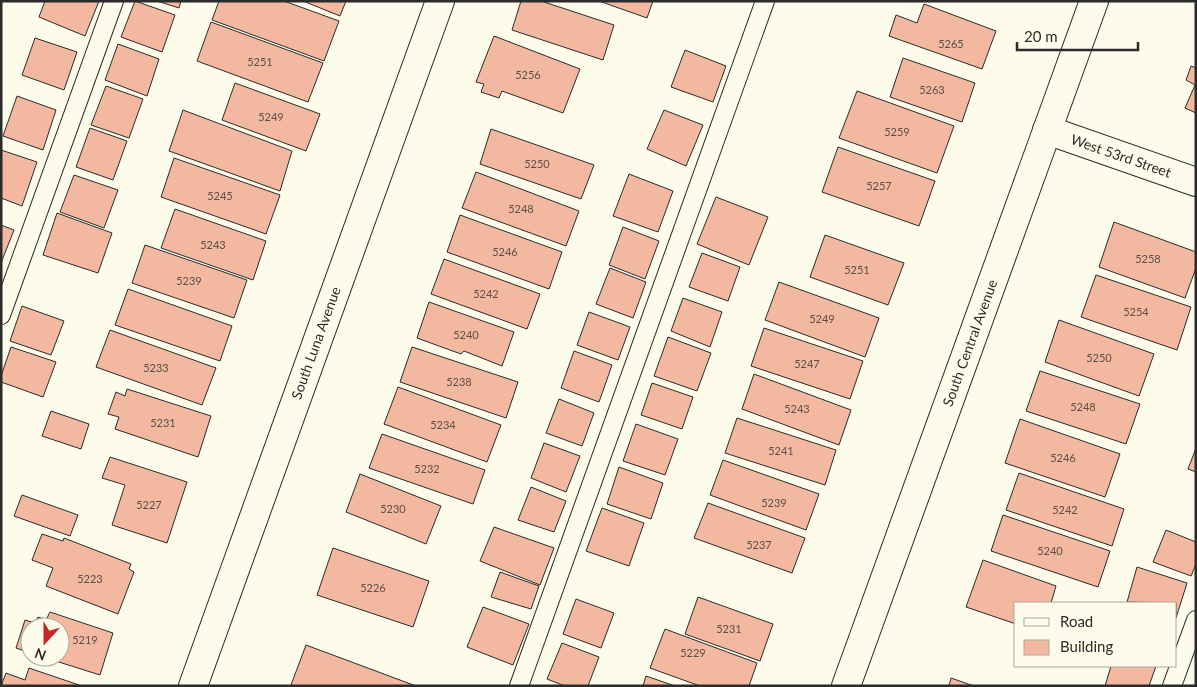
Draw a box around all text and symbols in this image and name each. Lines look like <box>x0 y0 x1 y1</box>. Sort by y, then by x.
scale bar <box>1017 20 1138 52</box>
text: 20 m <box>1024 27 1058 45</box>
house number: 5265 <box>938 37 964 50</box>
house number: 5251 <box>247 55 273 68</box>
house number: 5256 <box>515 68 541 81</box>
house number: 5263 <box>919 83 945 96</box>
house number: 5249 <box>258 110 284 123</box>
house number: 5259 <box>884 125 910 138</box>
street label: West 53rd Street <box>1069 130 1174 181</box>
house number: 5250 <box>524 157 550 170</box>
house number: 5257 <box>866 179 892 192</box>
house number: 5245 <box>207 189 233 202</box>
house number: 5248 <box>508 202 534 215</box>
house number: 5243 <box>200 238 226 251</box>
house number: 5246 <box>492 245 518 258</box>
house number: 5258 <box>1135 252 1161 265</box>
house number: 5251 <box>844 263 870 276</box>
house number: 5239 <box>176 274 202 287</box>
street label: South Central Avenue <box>939 277 1000 409</box>
street label: South Luna Avenue <box>287 284 344 401</box>
house number: 5242 <box>473 287 499 300</box>
house number: 5254 <box>1123 305 1149 318</box>
house number: 5249 <box>809 312 835 325</box>
house number: 5240 <box>453 328 479 341</box>
house number: 5250 <box>1086 351 1112 364</box>
house number: 5247 <box>794 357 820 370</box>
house number: 5233 <box>143 361 169 374</box>
house number: 5238 <box>446 375 472 388</box>
house number: 5248 <box>1070 400 1096 413</box>
house number: 5243 <box>784 402 810 415</box>
house number: 5231 <box>150 416 176 429</box>
house number: 5234 <box>430 418 456 431</box>
house number: 5241 <box>768 444 794 457</box>
house number: 5246 <box>1050 451 1076 464</box>
house number: 5232 <box>414 462 440 475</box>
house number: 5239 <box>761 496 787 509</box>
house number: 5227 <box>136 498 162 511</box>
house number: 5230 <box>380 502 406 515</box>
house number: 5242 <box>1052 503 1078 516</box>
house number: 5237 <box>746 538 772 551</box>
house number: 5240 <box>1037 544 1063 557</box>
house number: 5223 <box>77 572 103 585</box>
house number: 5226 <box>360 581 386 594</box>
legend <box>1014 602 1177 667</box>
text: Road <box>1060 612 1093 630</box>
north arrow <box>20 617 70 667</box>
house number: 5231 <box>716 622 742 635</box>
house number: 5219 <box>72 633 98 646</box>
text: Building <box>1060 637 1113 655</box>
text: N <box>32 645 48 664</box>
house number: 5229 <box>680 646 706 659</box>

